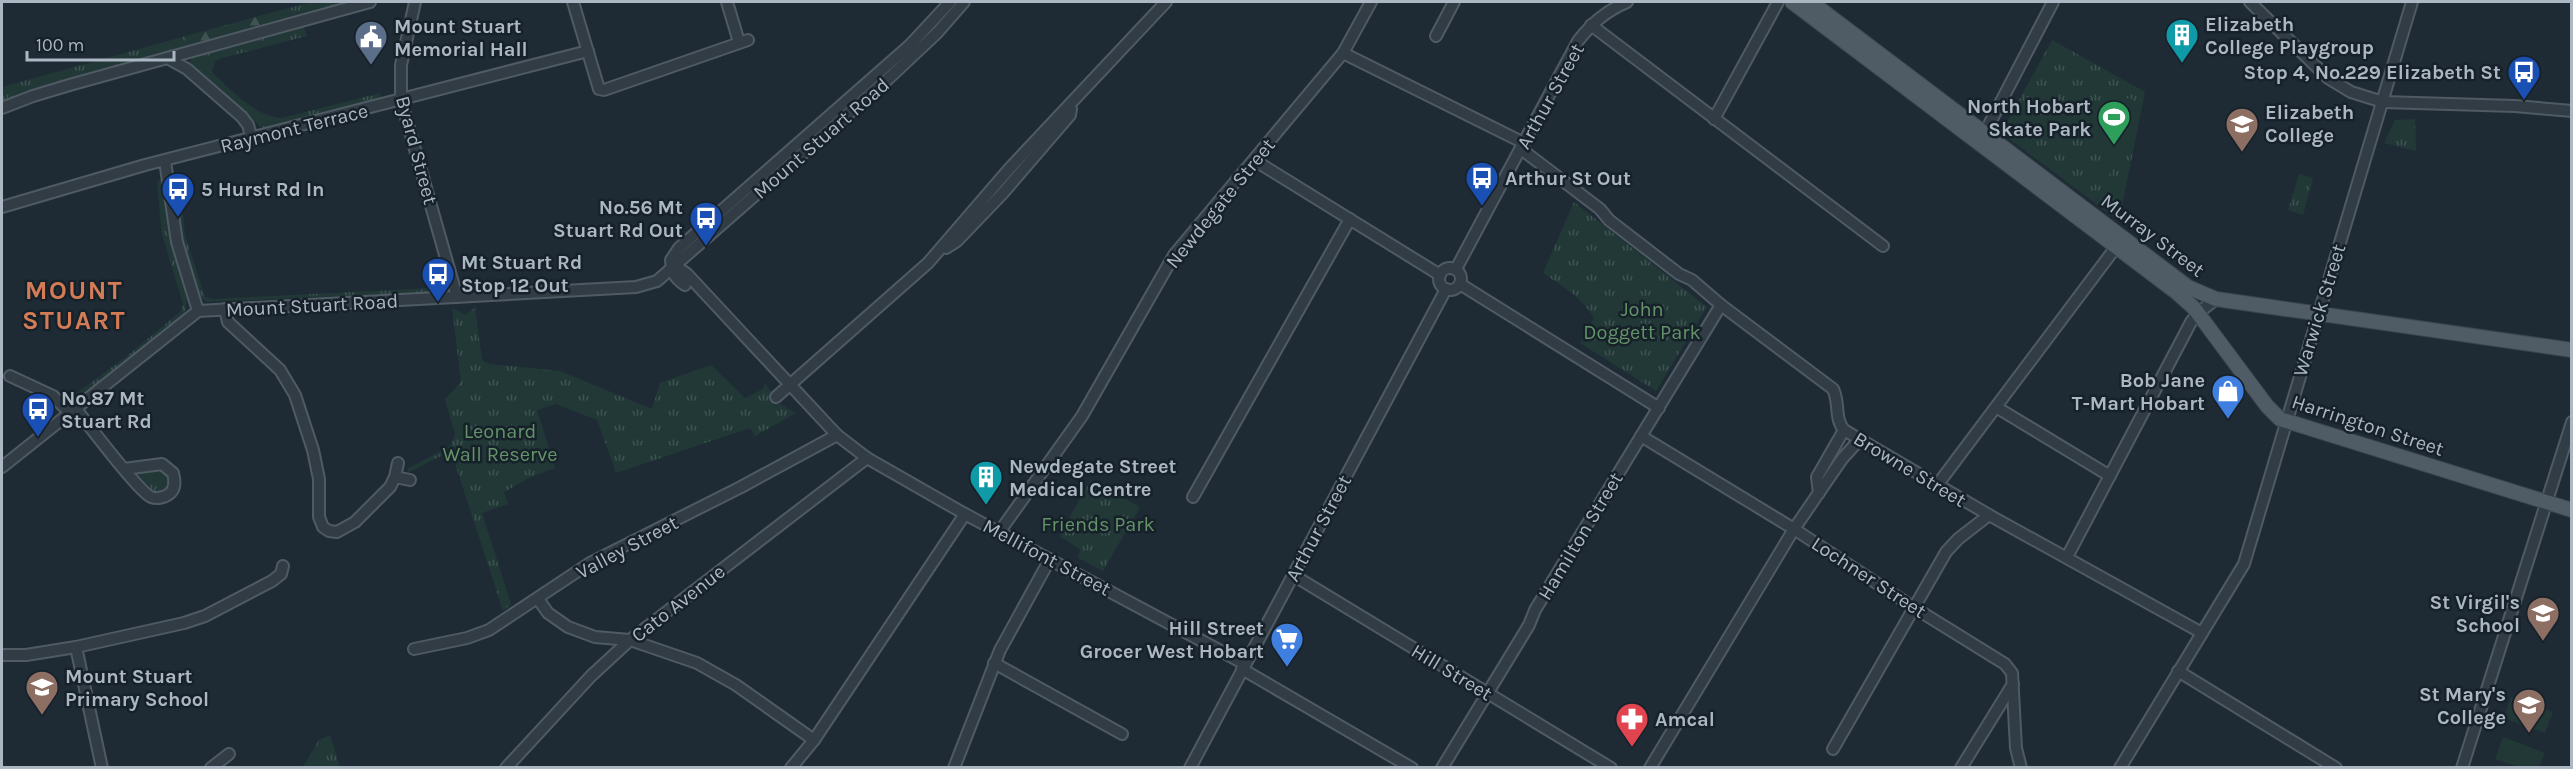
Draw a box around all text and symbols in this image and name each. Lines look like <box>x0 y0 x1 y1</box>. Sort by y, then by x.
place label: Elizabeth College Playgroup <box>2205 13 2374 59</box>
place label: Mount Stuart Memorial Hall <box>394 15 528 61</box>
building icon: Elizabeth College Playgroup <box>2164 17 2200 64</box>
public building icon: Mount Stuart Memorial Hall <box>353 19 389 66</box>
scale bar <box>27 24 174 62</box>
text: 100 m <box>36 34 84 56</box>
street label: Arthur Street <box>1512 39 1589 153</box>
bus stop icon: Stop 4, No.229 Elizabeth St <box>2506 54 2542 101</box>
place label: Stop 4, No.229 Elizabeth St <box>2243 61 2501 84</box>
street label: Mount Stuart Road <box>749 73 894 204</box>
street label: Byard Street <box>391 93 442 207</box>
place label: North Hobart Skate Park <box>1967 95 2091 141</box>
street label: Raymont Terrace <box>218 99 370 158</box>
sports icon: North Hobart Skate Park <box>2096 99 2132 146</box>
place label: Elizabeth College <box>2265 101 2354 147</box>
school or university icon: Elizabeth College <box>2224 106 2260 153</box>
street label: Newdegate Street <box>1161 133 1280 273</box>
bus stop icon: Arthur St Out <box>1464 160 1500 207</box>
place label: Arthur St Out <box>1505 167 1631 190</box>
bus stop icon: 5 Hurst Rd In <box>160 171 196 218</box>
place label: 5 Hurst Rd In <box>201 178 324 201</box>
street label: Murray Street <box>2096 189 2209 282</box>
place label: No.56 Mt Stuart Rd Out <box>553 196 683 242</box>
bus stop icon: No.56 Mt Stuart Rd Out <box>688 200 724 247</box>
street label: Warwick Street <box>2288 241 2351 379</box>
place label: Mt Stuart Rd Stop 12 Out <box>461 251 582 297</box>
bus stop icon: Mt Stuart Rd Stop 12 Out <box>420 256 456 303</box>
district label: MOUNT STUART <box>22 275 126 336</box>
street label: Mount Stuart Road <box>225 289 399 321</box>
park label: John Doggett Park <box>1583 298 1701 344</box>
place label: Bob Jane T-Mart Hobart <box>2072 369 2205 415</box>
shop icon: Bob Jane T-Mart Hobart <box>2210 373 2246 420</box>
place label: No.87 Mt Stuart Rd <box>61 387 152 433</box>
street label: Harrington Street <box>2289 390 2447 461</box>
bus stop icon: No.87 Mt Stuart Rd <box>20 391 56 438</box>
park label: Leonard Wall Reserve <box>442 420 558 466</box>
street label: Browne Street <box>1849 427 1971 512</box>
place label: Newdegate Street Medical Centre <box>1009 455 1177 501</box>
building icon: Newdegate Street Medical Centre <box>968 459 1004 506</box>
street label: Hamilton Street <box>1533 468 1628 604</box>
street label: Arthur Street <box>1281 471 1356 585</box>
street label: Valley Street <box>572 511 683 584</box>
park label: Friends Park <box>1041 513 1155 536</box>
street label: Mellifont Street <box>979 514 1115 601</box>
street label: Lochner Street <box>1807 532 1931 623</box>
street label: Cato Avenue <box>627 560 730 647</box>
place label: St Virgil's School <box>2430 591 2520 637</box>
school or university icon: St Virgil's School <box>2525 595 2561 642</box>
place label: Hill Street Grocer West Hobart <box>1080 617 1264 663</box>
supermarket icon: Hill Street Grocer West Hobart <box>1269 621 1305 668</box>
street label: Hill Street <box>1407 639 1497 706</box>
place label: Mount Stuart Primary School <box>65 665 209 711</box>
school or university icon: Mount Stuart Primary School <box>24 669 60 716</box>
place label: St Mary's College <box>2419 683 2506 729</box>
school or university icon: St Mary's College <box>2511 687 2547 734</box>
pharmacy icon: Amcal <box>1614 701 1650 748</box>
place label: Amcal <box>1655 708 1715 731</box>

